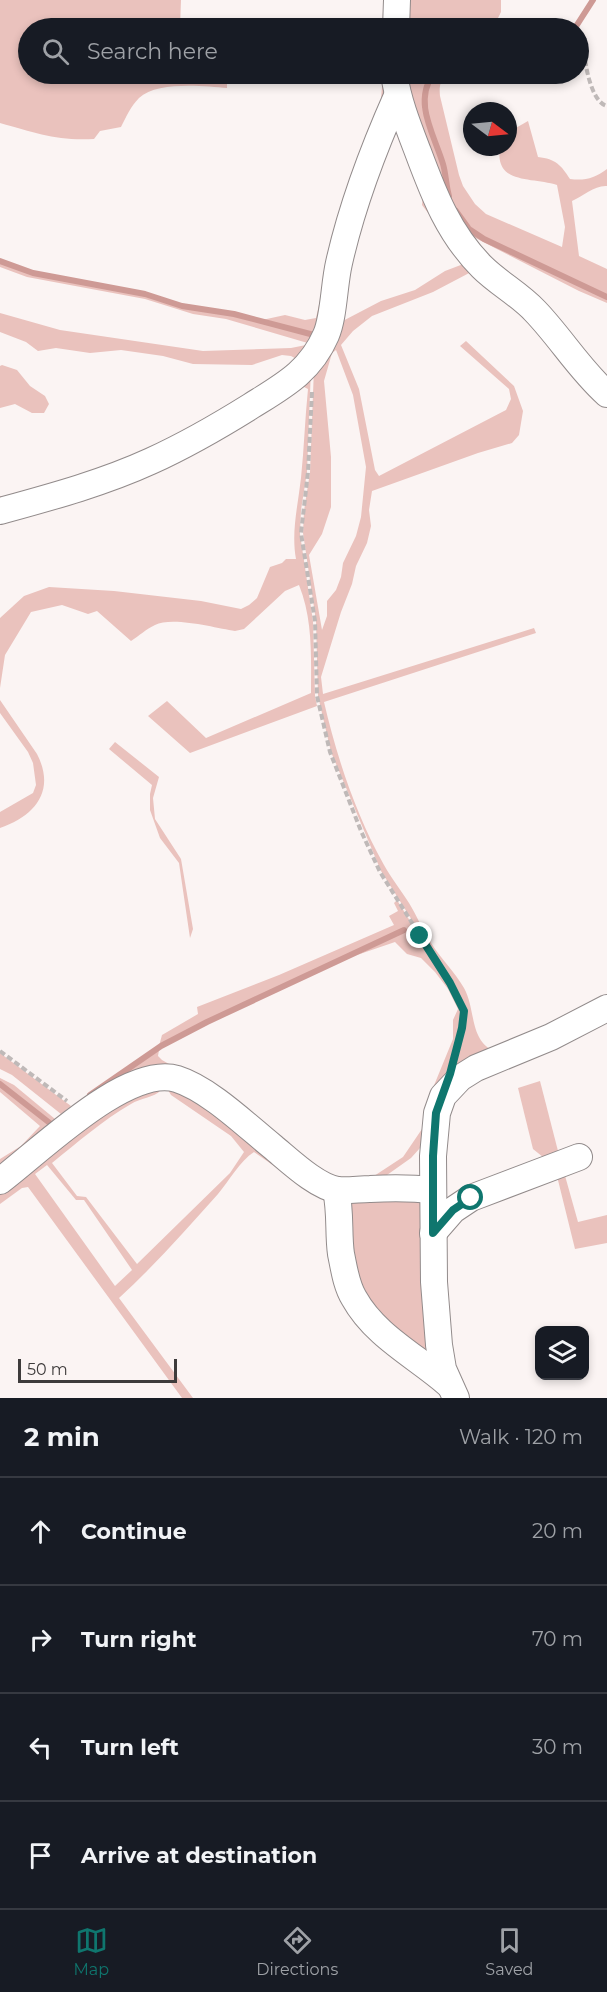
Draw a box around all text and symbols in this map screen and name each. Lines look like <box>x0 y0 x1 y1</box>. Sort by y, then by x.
search box <box>18 18 589 84</box>
icon: search <box>39 35 72 68</box>
text: Search here <box>87 38 218 65</box>
north arrow <box>463 102 517 156</box>
route end <box>406 922 432 948</box>
route start <box>457 1184 483 1210</box>
map controls <box>535 1326 589 1380</box>
button: layers <box>535 1326 589 1380</box>
scale bar <box>18 1356 177 1384</box>
text: 50 m <box>27 1360 68 1379</box>
text: 2 min <box>24 1421 100 1453</box>
text: Walk · 120 m <box>459 1425 583 1449</box>
icon: ahead <box>24 1515 57 1548</box>
text: Continue <box>81 1518 187 1545</box>
text: 20 m <box>532 1519 583 1543</box>
icon: right <box>24 1623 57 1656</box>
text: Turn right <box>81 1626 196 1653</box>
text: 70 m <box>532 1627 583 1651</box>
icon: left <box>24 1731 57 1764</box>
text: Turn left <box>81 1734 179 1761</box>
text: 30 m <box>532 1735 583 1759</box>
icon: arrive <box>24 1839 57 1872</box>
text: Arrive at destination <box>81 1842 317 1869</box>
tab: Map <box>74 1924 109 1979</box>
tab: Directions <box>256 1924 338 1979</box>
tab: Saved <box>485 1924 533 1979</box>

